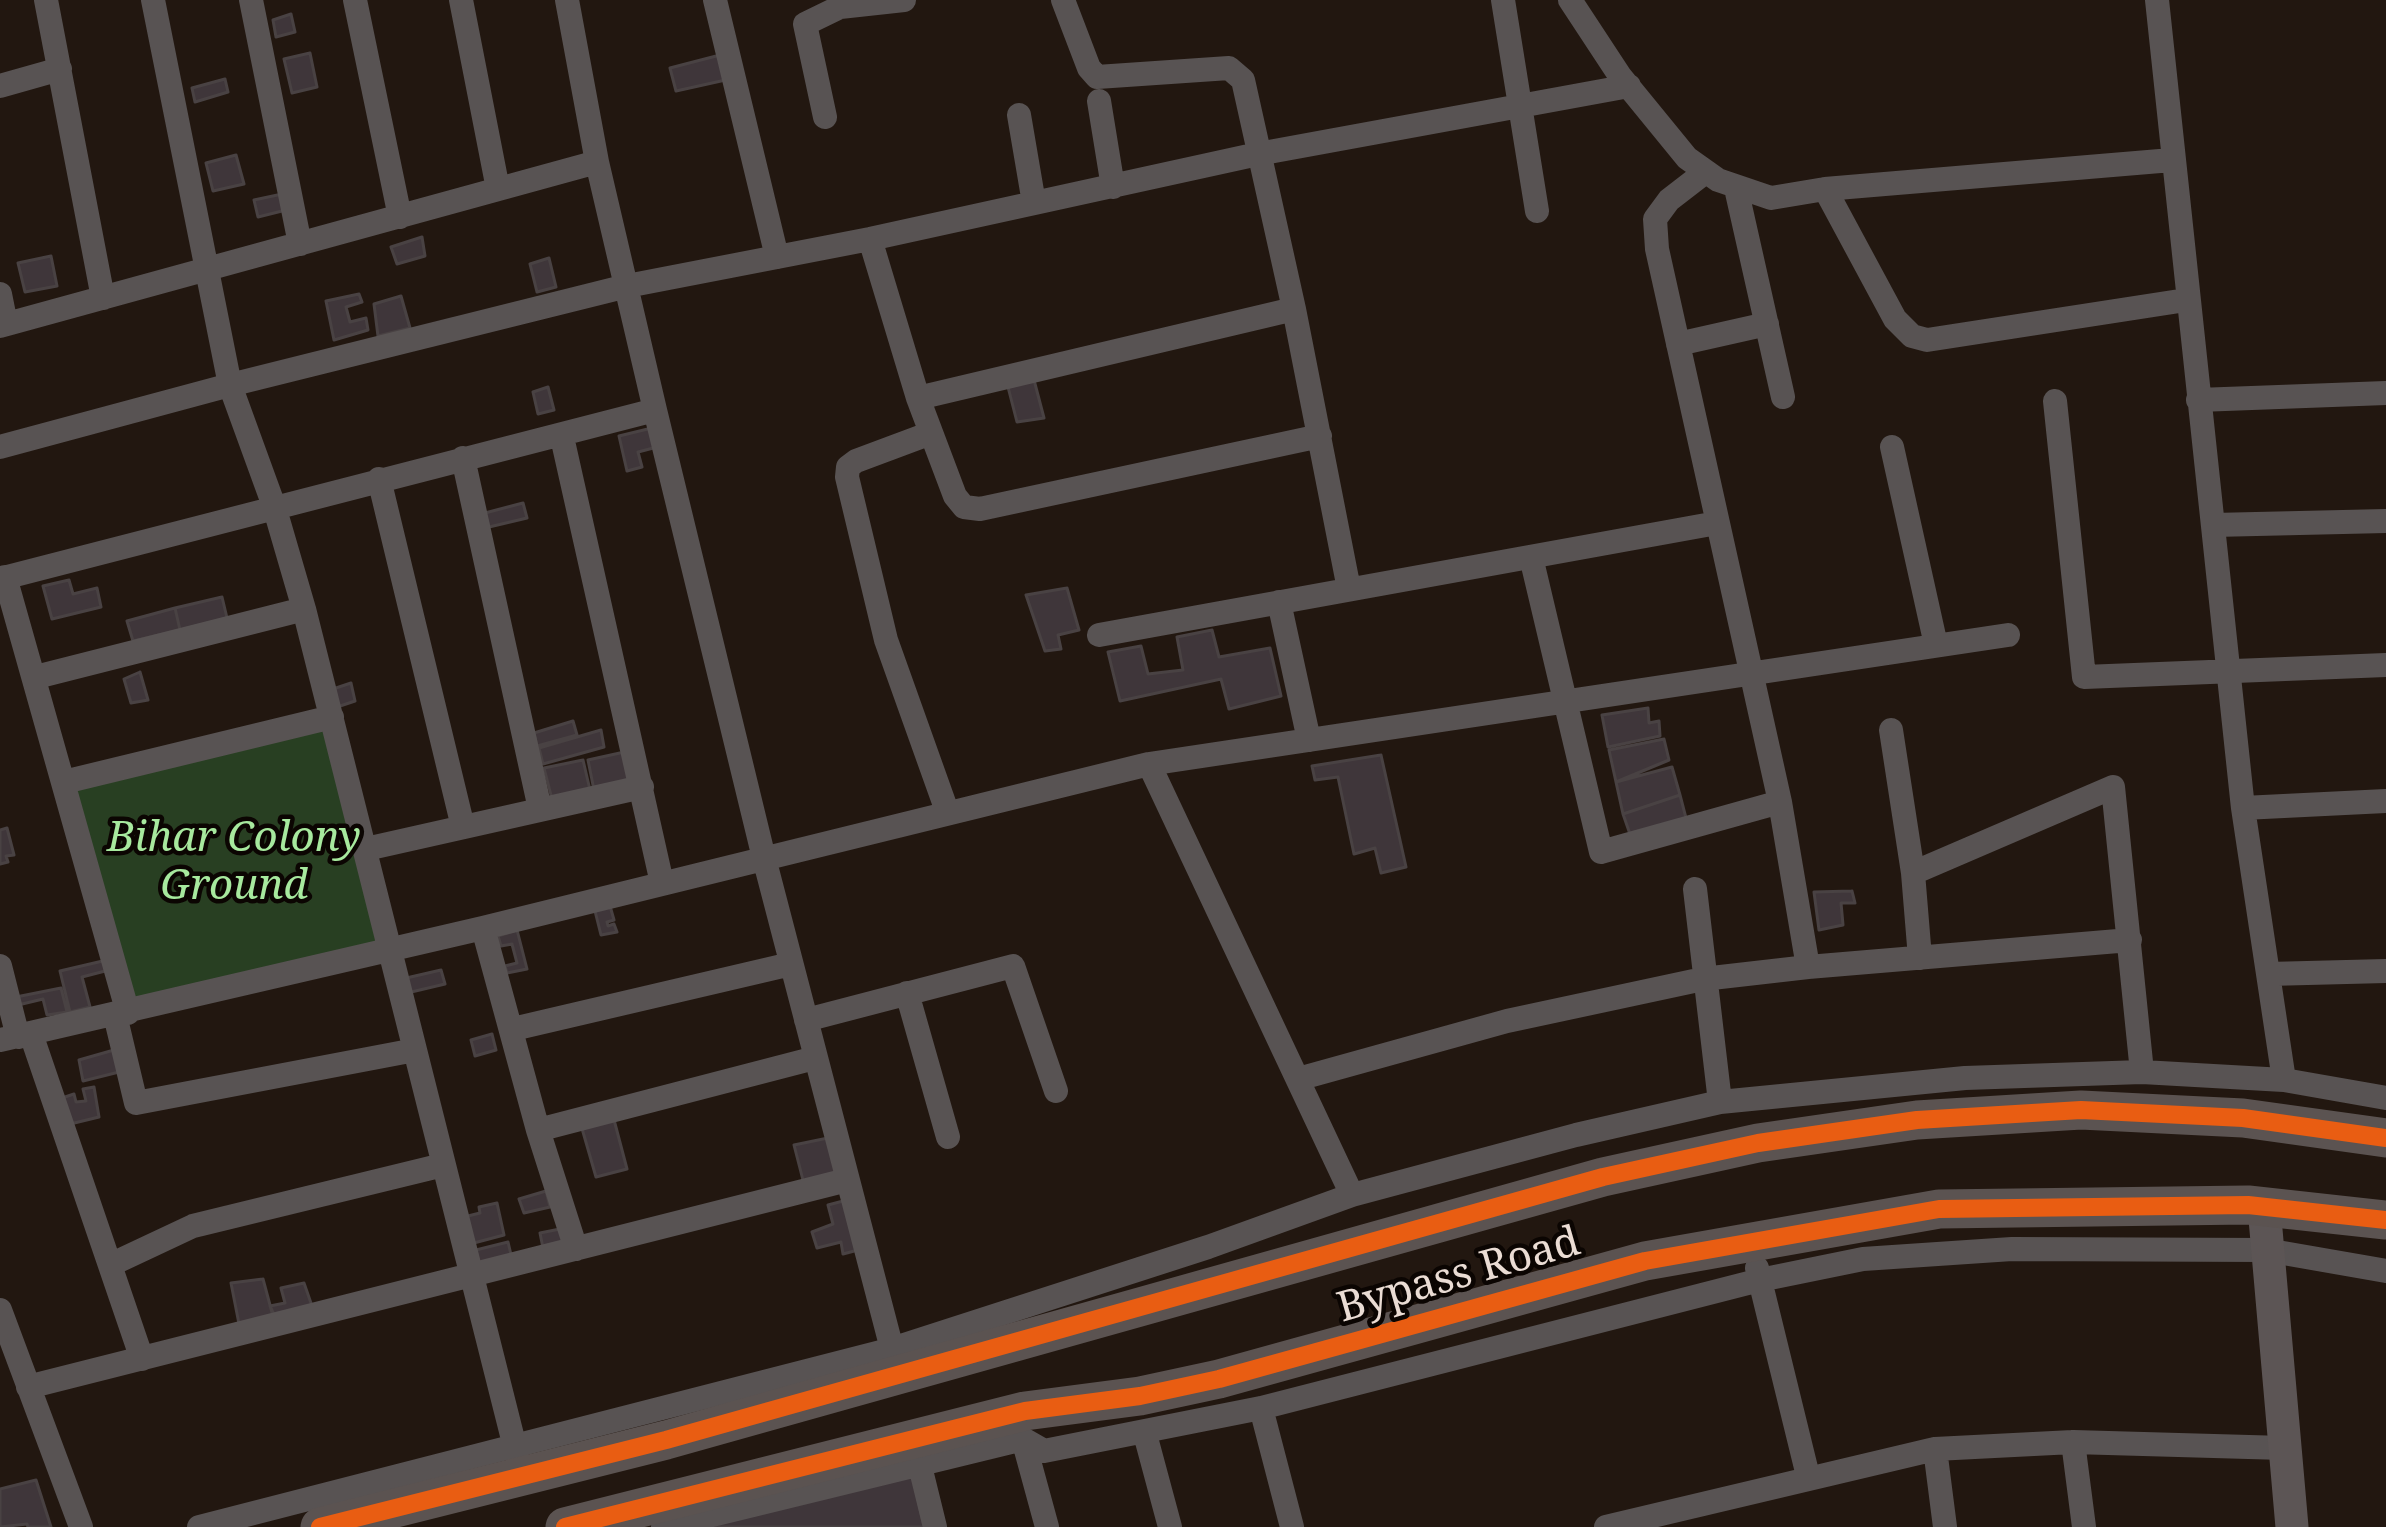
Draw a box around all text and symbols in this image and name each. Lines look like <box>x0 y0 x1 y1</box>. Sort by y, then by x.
park label: Bihar Colony Ground <box>107 814 361 912</box>
street label: Bypass Road <box>1332 1217 1586 1335</box>

